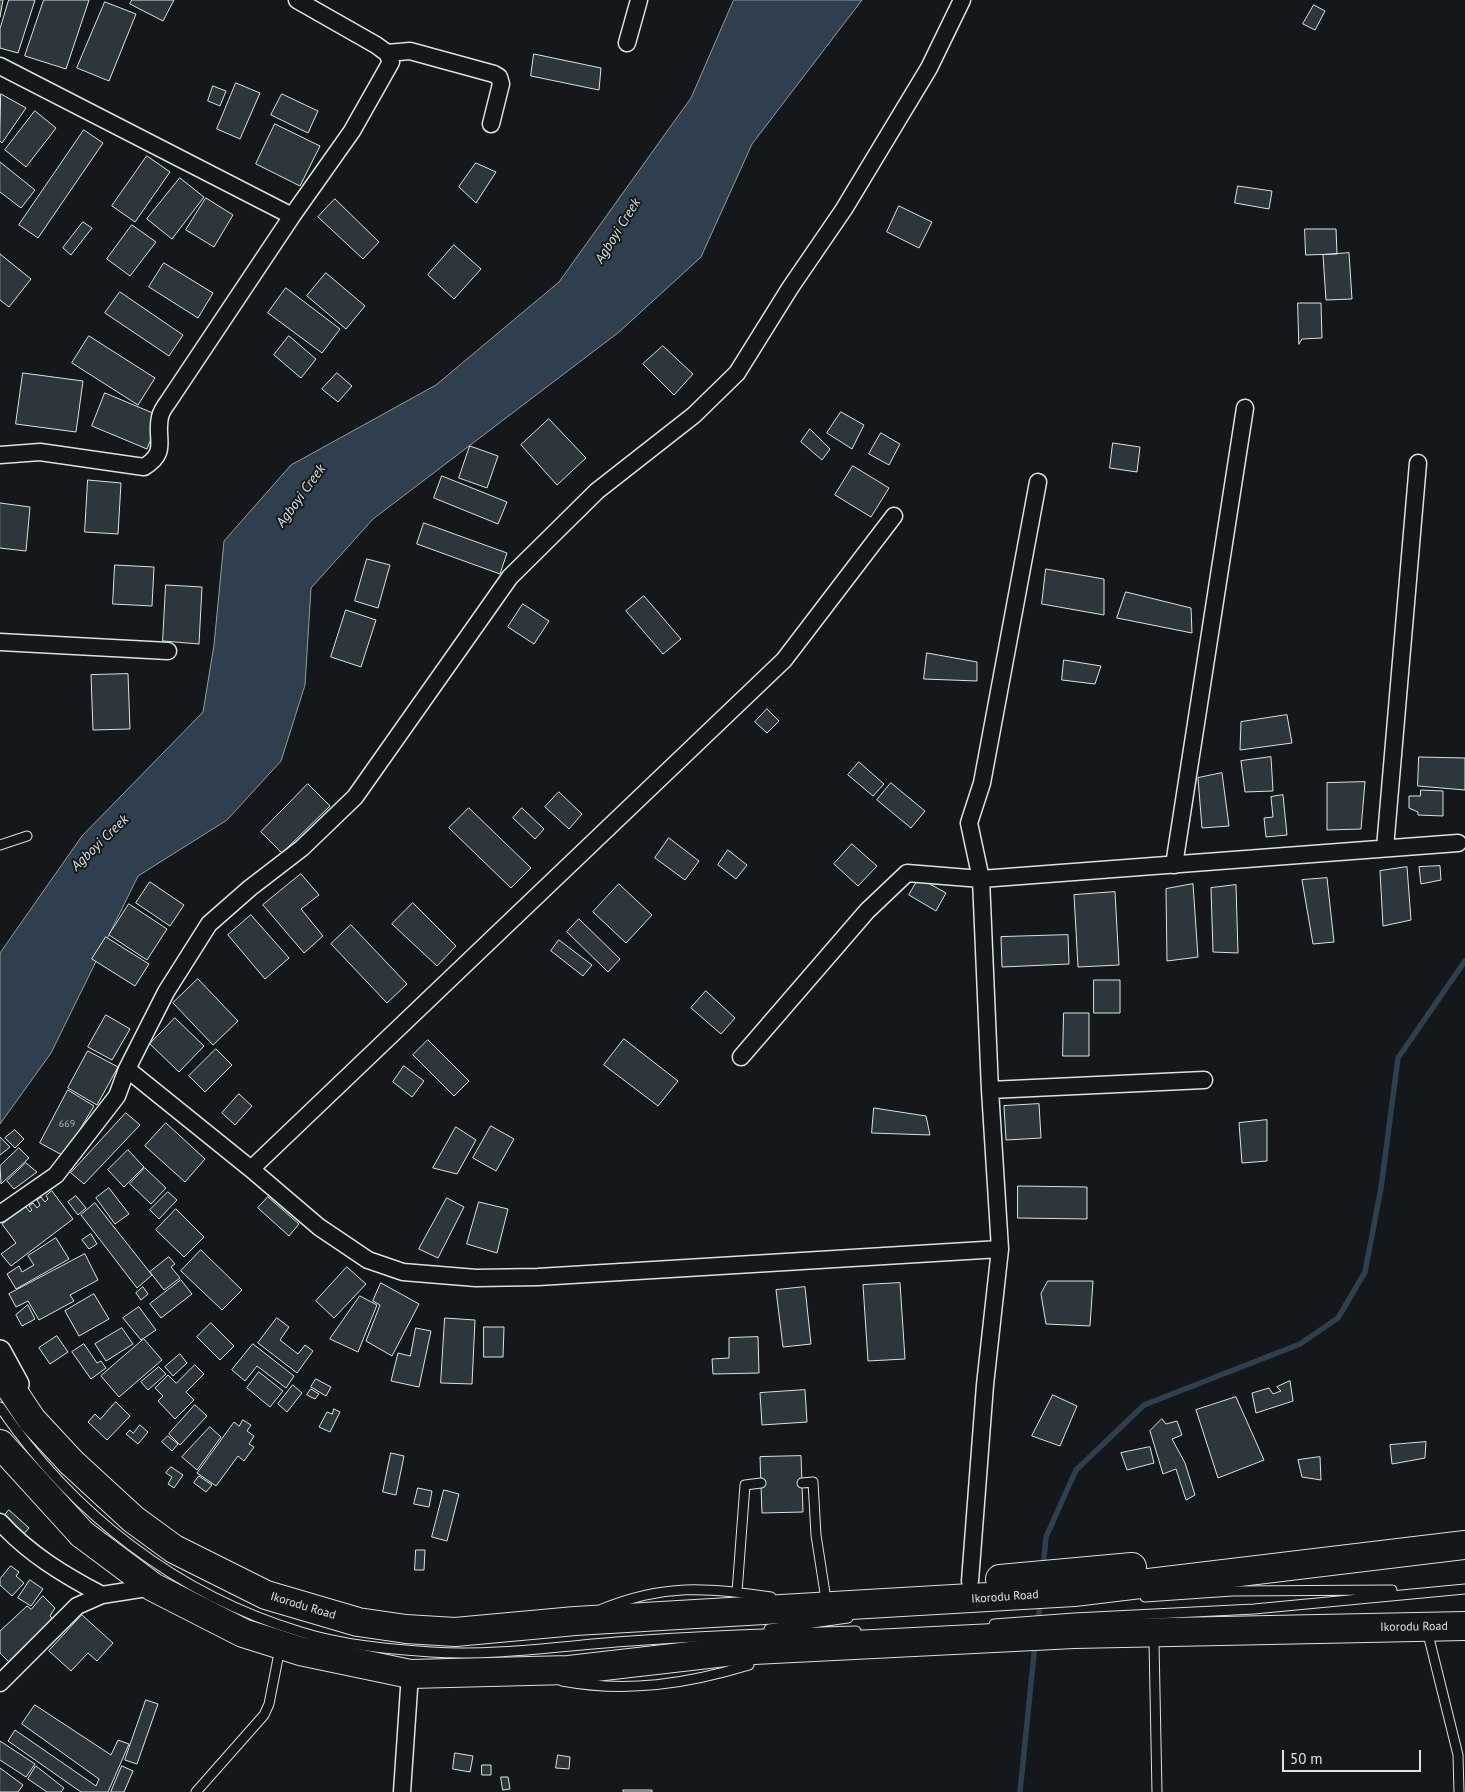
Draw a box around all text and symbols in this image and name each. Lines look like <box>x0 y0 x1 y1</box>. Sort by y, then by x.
water label: Agboyi Creek <box>591 195 645 267</box>
water label: Agboyi Creek <box>273 461 329 531</box>
water label: Agboyi Creek <box>68 811 132 875</box>
house number: 669 <box>59 1118 75 1130</box>
street label: Ikorodu Road <box>971 1587 1039 1607</box>
street label: Ikorodu Road <box>269 1589 337 1623</box>
street label: Ikorodu Road <box>1380 1619 1448 1635</box>
scale bar <box>1285 1740 1424 1772</box>
text: 50 m <box>1290 1749 1323 1768</box>

